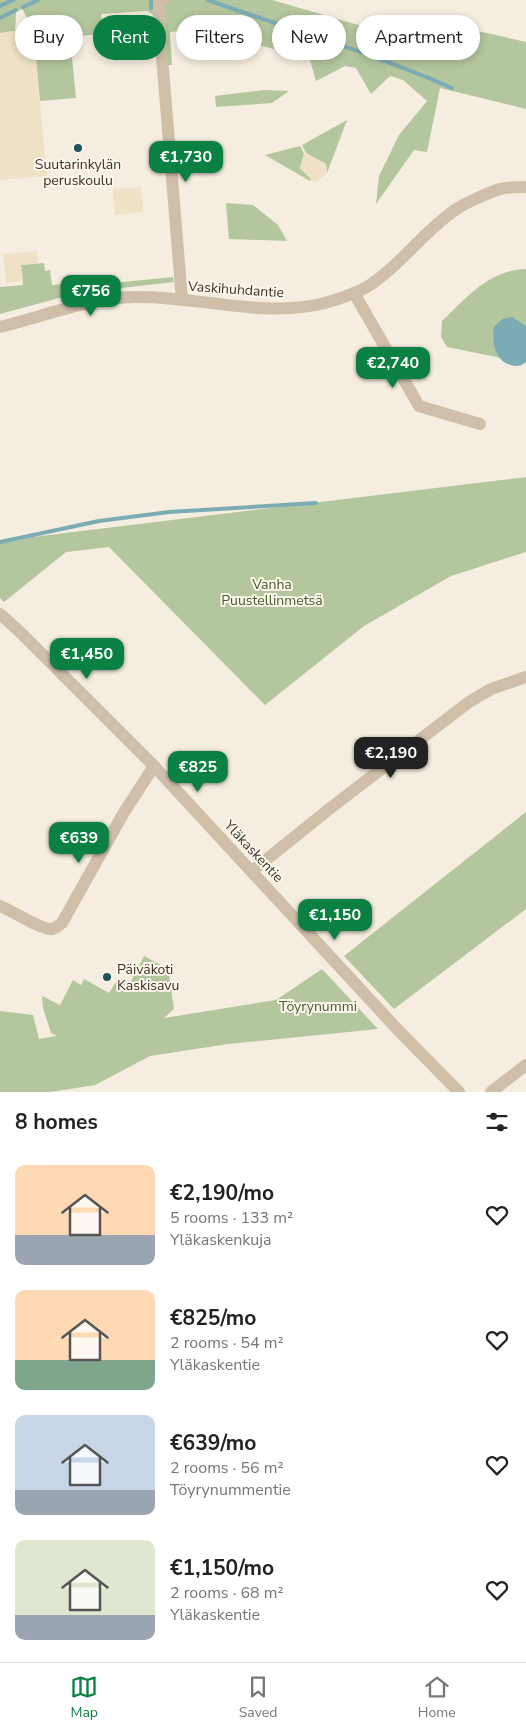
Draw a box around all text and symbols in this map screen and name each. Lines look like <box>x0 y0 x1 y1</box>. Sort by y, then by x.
chip: Buy <box>15 15 83 60</box>
chip: Rent <box>93 15 166 60</box>
chip: Filters <box>176 15 262 60</box>
chip: New <box>272 15 346 60</box>
chip: Apartment <box>356 15 480 60</box>
pin: €1,730 <box>145 140 227 183</box>
marker: Suutarinkylän peruskoulu <box>72 142 84 154</box>
text: €1,730 <box>160 146 212 168</box>
place label: Suutarinkylän peruskoulu <box>35 155 121 190</box>
pin: €756 <box>61 274 121 317</box>
street label: Vaskihuhdantie <box>186 277 285 302</box>
text: €756 <box>72 280 110 302</box>
pin: €2,740 <box>352 346 434 389</box>
text: €2,740 <box>367 352 419 374</box>
park label: Vanha Puustellinmetsä <box>221 575 323 610</box>
pin: €1,450 <box>46 638 128 680</box>
text: €1,450 <box>61 643 113 665</box>
pin: €2,190 <box>350 736 432 779</box>
text: €2,190 <box>365 742 417 764</box>
pin: €825 <box>168 750 228 793</box>
text: €825 <box>179 756 217 778</box>
street label: Yläkaskentie <box>219 815 287 887</box>
pin: €639 <box>49 822 109 864</box>
text: €639 <box>60 827 98 849</box>
pin: €1,150 <box>294 898 376 941</box>
text: €1,150 <box>309 904 361 926</box>
place label: Päiväkoti Kaskisavu <box>117 960 179 995</box>
marker: Päiväkoti Kaskisavu <box>101 971 113 983</box>
park label: Töyrynummi <box>279 997 357 1016</box>
text: 8 homes <box>15 1108 98 1136</box>
icon: filters <box>483 1108 511 1136</box>
text: €2,190/mo <box>170 1179 274 1207</box>
icon: home <box>55 1185 115 1245</box>
icon: heart <box>483 1201 511 1229</box>
text: 5 rooms · 133 m² <box>170 1207 293 1229</box>
text: Yläkaskenkuja <box>170 1229 271 1251</box>
text: €825/mo <box>170 1304 256 1332</box>
icon: home <box>55 1310 115 1370</box>
icon: heart <box>483 1326 511 1354</box>
text: 2 rooms · 54 m² <box>170 1332 283 1354</box>
text: Yläkaskentie <box>170 1354 260 1376</box>
text: €639/mo <box>170 1429 256 1457</box>
icon: home <box>55 1435 115 1495</box>
icon: heart <box>483 1451 511 1479</box>
text: 2 rooms · 56 m² <box>170 1457 283 1479</box>
text: Töyrynummentie <box>170 1479 291 1501</box>
text: €1,150/mo <box>170 1554 274 1582</box>
icon: home <box>55 1560 115 1620</box>
icon: heart <box>483 1576 511 1604</box>
text: 2 rooms · 68 m² <box>170 1582 283 1604</box>
text: Yläkaskentie <box>170 1604 260 1626</box>
tab: Map <box>70 1673 98 1722</box>
tab: Saved <box>239 1673 277 1722</box>
tab: Home <box>418 1673 456 1722</box>

